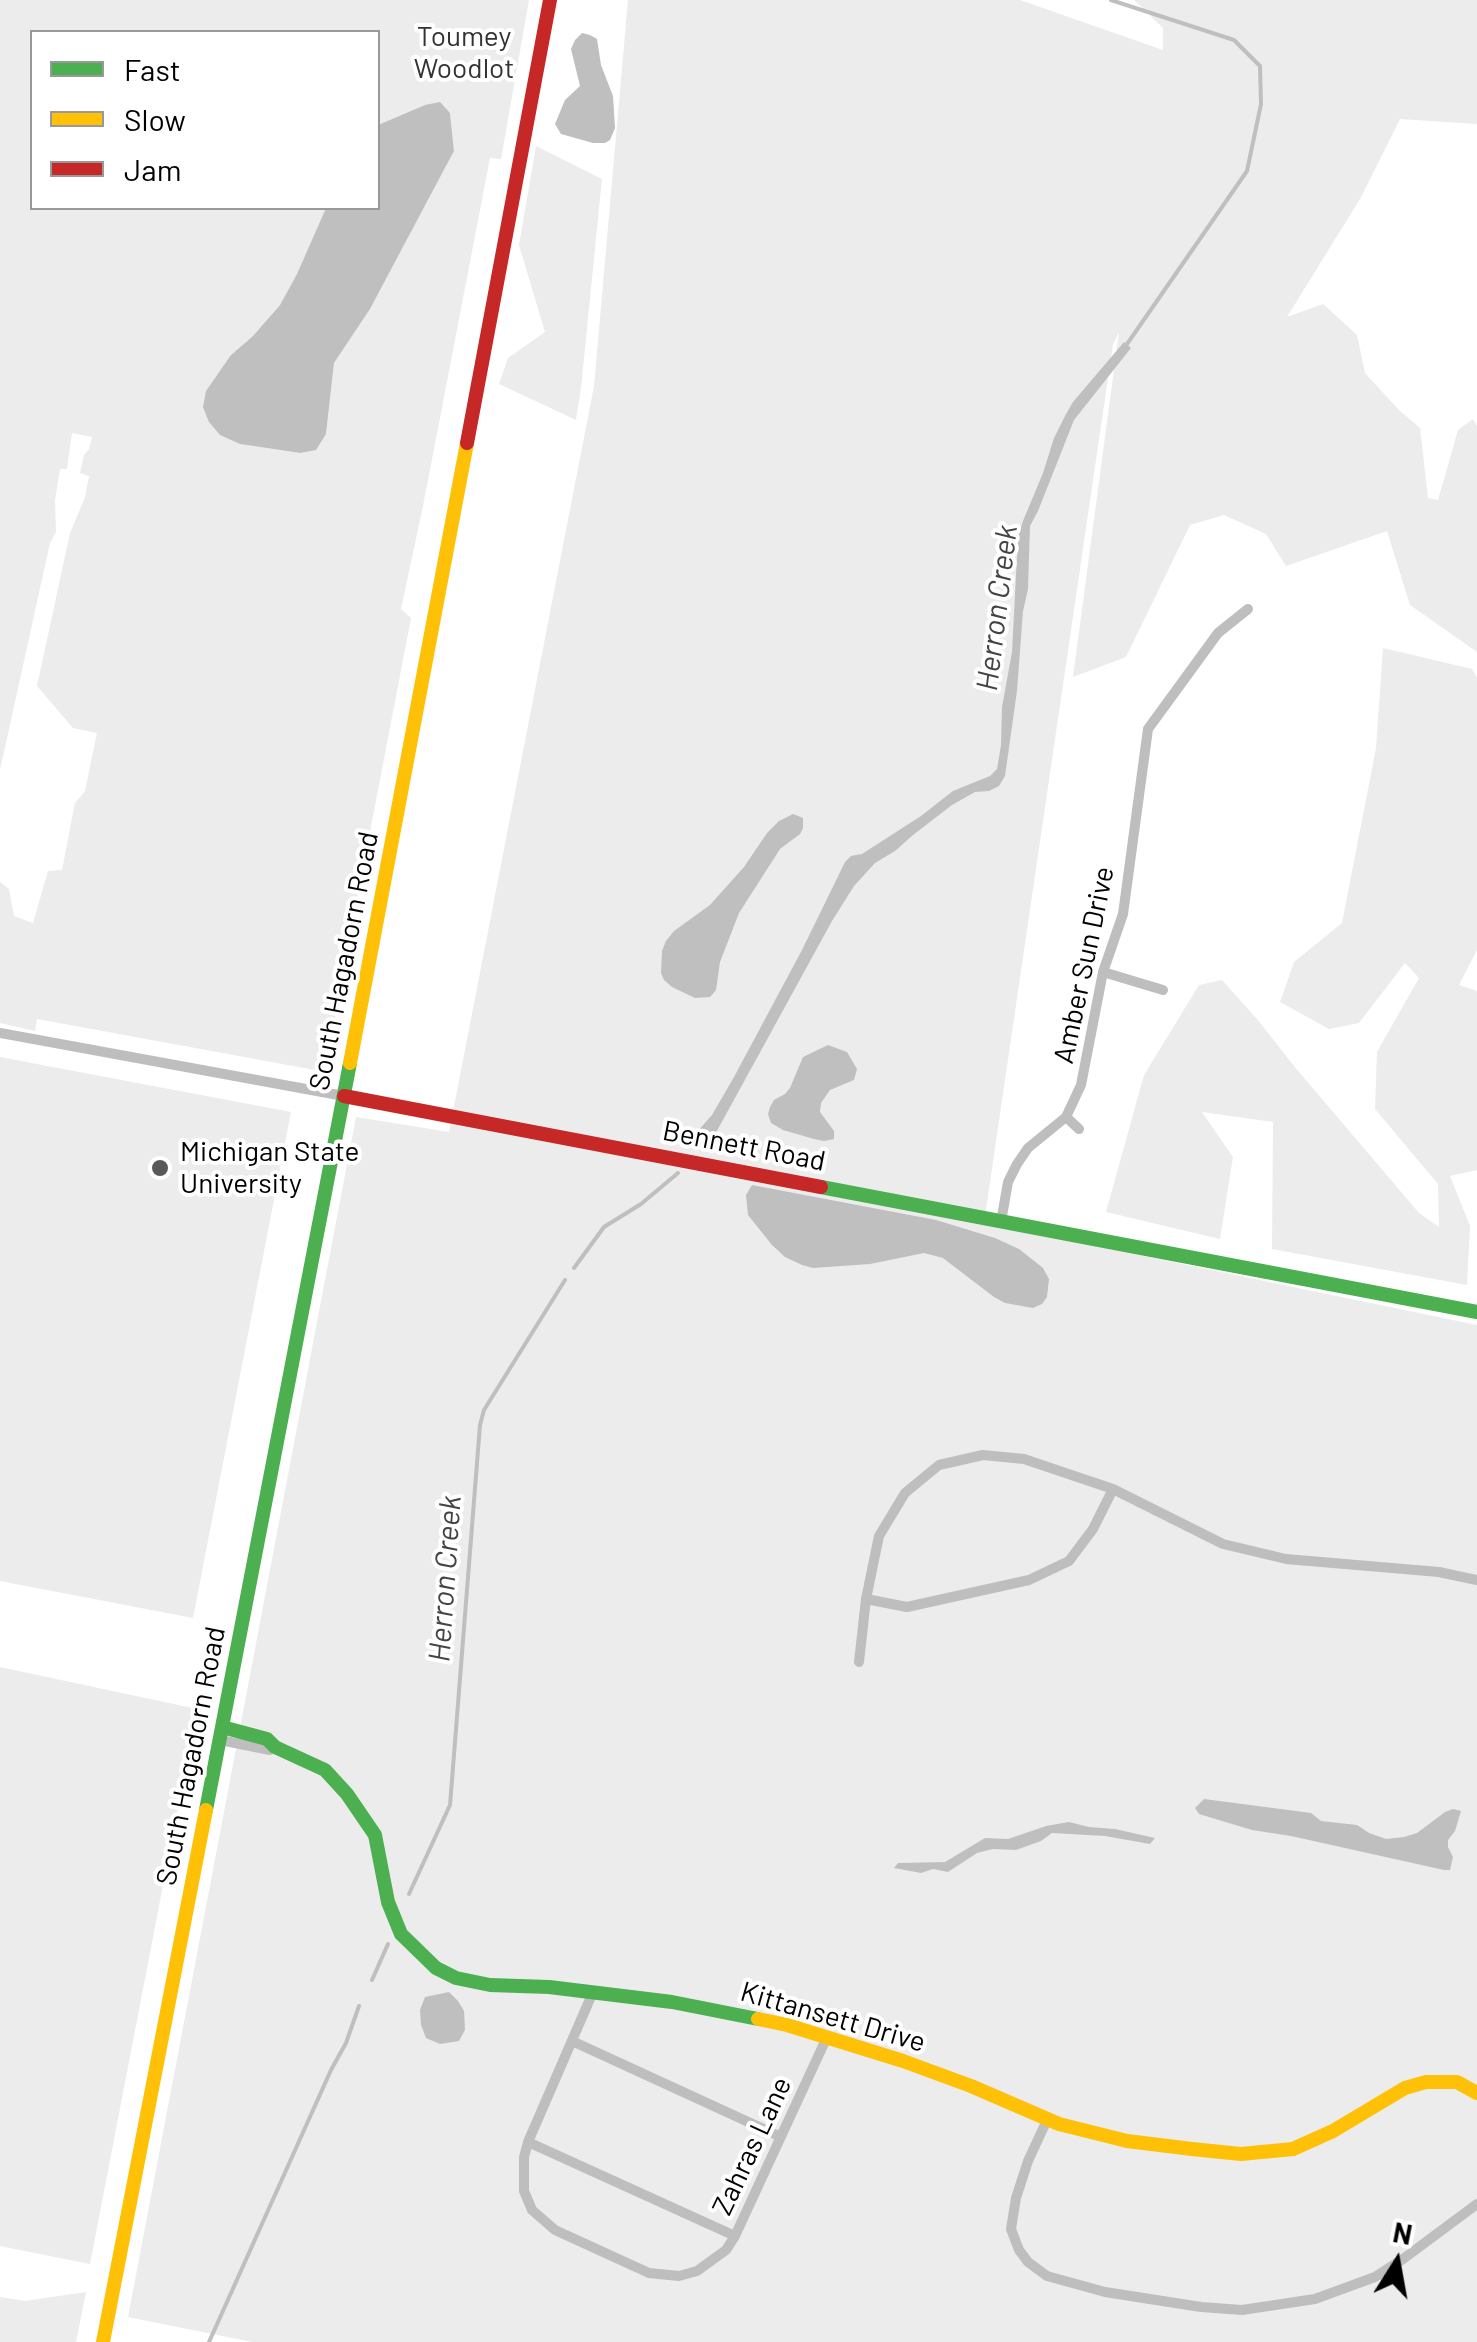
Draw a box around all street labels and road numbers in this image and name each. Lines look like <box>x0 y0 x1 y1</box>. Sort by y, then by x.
street label: South Hagadorn Road <box>302 829 386 1093</box>
street label: Amber Sun Drive <box>1047 864 1121 1066</box>
street label: Bennett Road <box>660 1114 828 1178</box>
street label: South Hagadorn Road <box>149 1624 233 1888</box>
street label: Kittansett Drive <box>737 1975 929 2059</box>
street label: Zahras Lane <box>705 2072 799 2220</box>

